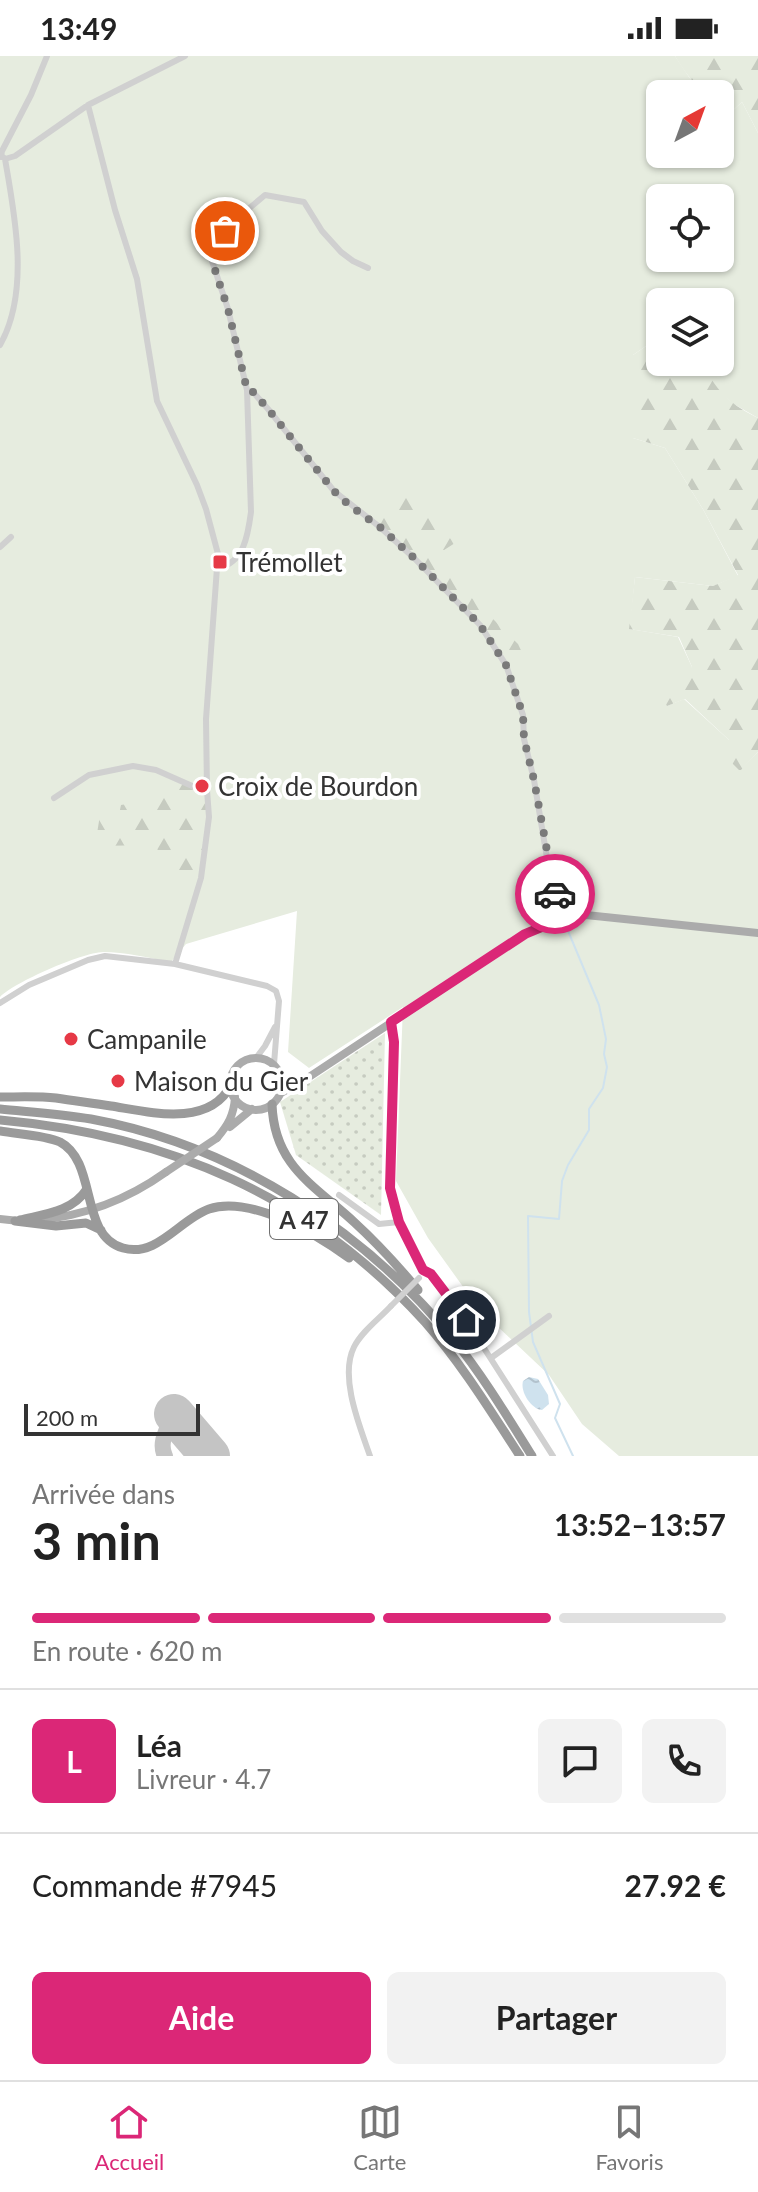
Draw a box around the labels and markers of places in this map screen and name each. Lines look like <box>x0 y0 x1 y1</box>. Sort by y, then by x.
pin <box>191 197 259 265</box>
place label: Trémollet <box>236 546 343 578</box>
marker: Trémollet <box>211 553 229 571</box>
place label: Croix de Bourdon <box>218 770 418 802</box>
marker: Croix de Bourdon <box>193 777 211 795</box>
place label: Campanile <box>87 1023 207 1055</box>
marker: Campanile <box>62 1030 80 1048</box>
place label: Maison du Gier <box>134 1065 309 1097</box>
marker: Maison du Gier <box>109 1072 127 1090</box>
pin <box>432 1286 500 1354</box>

